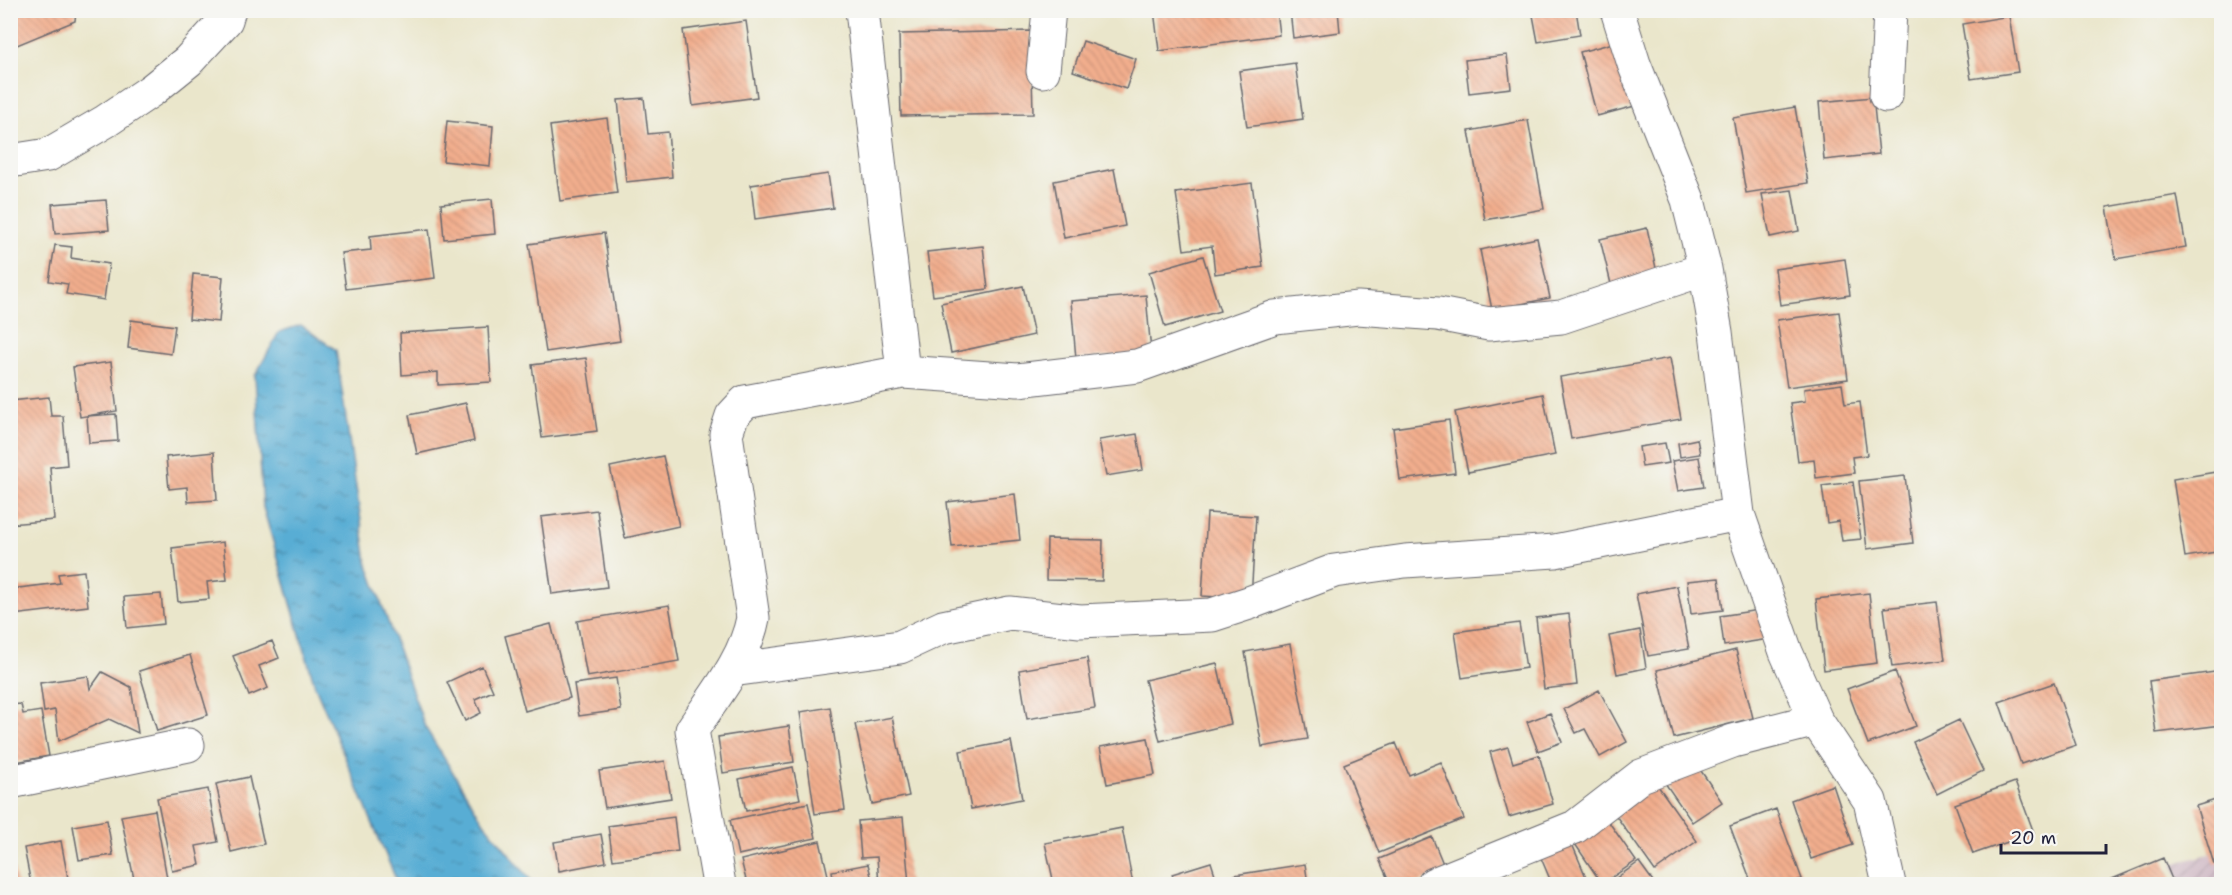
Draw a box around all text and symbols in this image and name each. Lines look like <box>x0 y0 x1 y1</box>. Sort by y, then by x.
scale bar <box>2001 817 2106 855</box>
text: 20 m <box>2010 826 2056 850</box>

